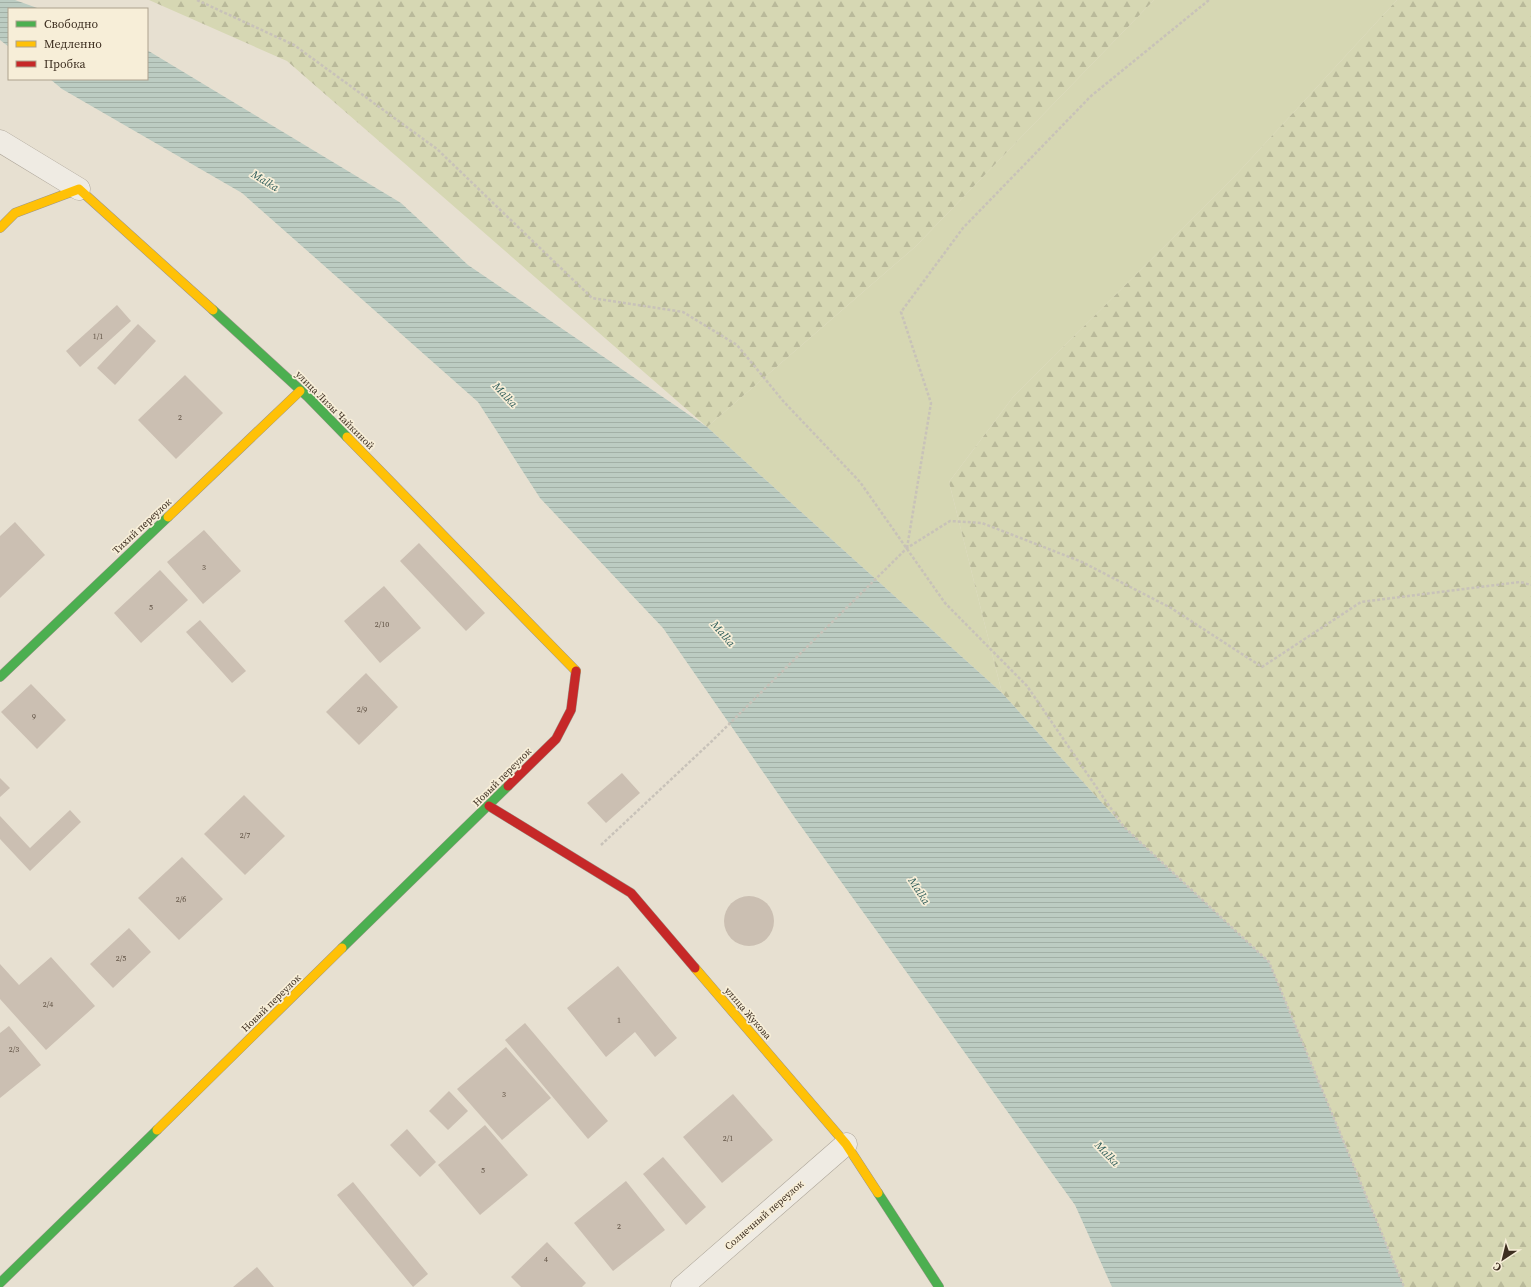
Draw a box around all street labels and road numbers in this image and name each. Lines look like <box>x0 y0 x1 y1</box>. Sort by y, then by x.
street label: улица Лизы Чайкиной <box>293 368 378 453</box>
street label: Тихий переулок <box>110 495 175 557</box>
street label: Новый переулок <box>470 745 534 809</box>
street label: Новый переулок <box>238 971 304 1035</box>
street label: улица Жукова <box>722 984 775 1043</box>
street label: Солнечный переулок <box>722 1177 806 1253</box>

